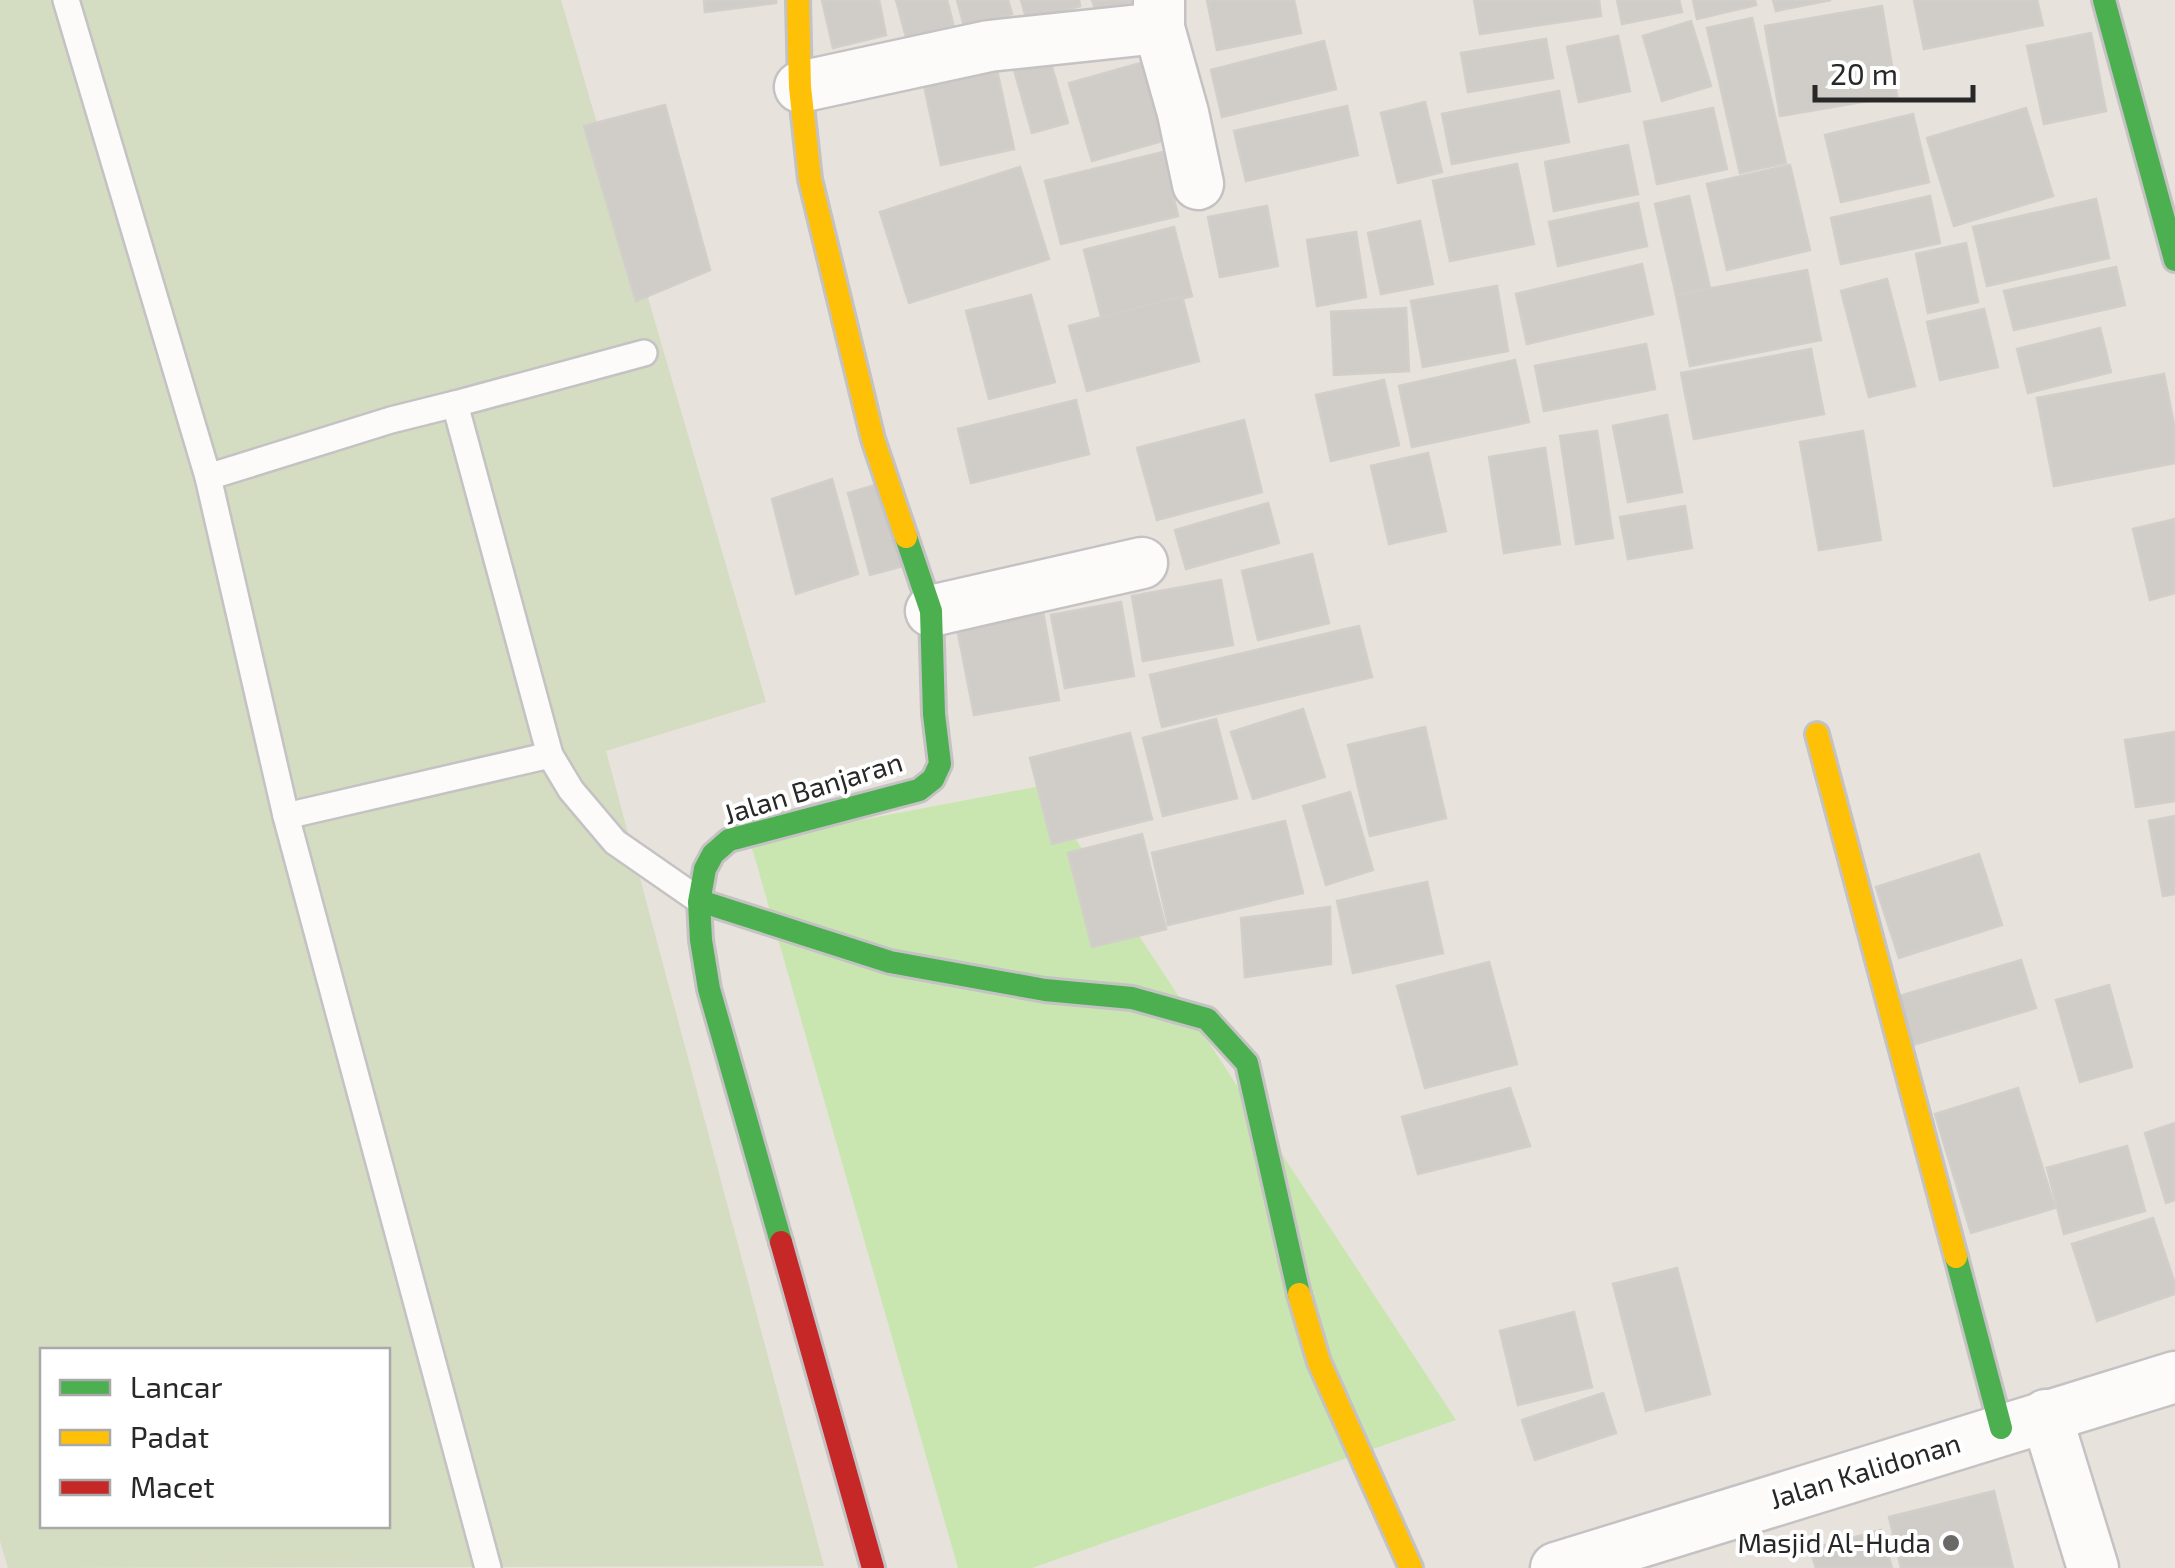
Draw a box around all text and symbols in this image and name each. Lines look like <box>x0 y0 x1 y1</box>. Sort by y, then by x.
scale bar <box>1815 40 1972 102</box>
text: 20 m <box>1830 55 1898 91</box>
street label: Jalan Banjaran <box>719 744 906 830</box>
legend <box>40 1348 390 1528</box>
text: Lancar <box>130 1368 223 1404</box>
text: Padat <box>130 1418 209 1454</box>
street label: Jalan Kalidonan <box>1765 1425 1964 1515</box>
text: Macet <box>130 1468 215 1504</box>
place label: Masjid Al-Huda <box>1737 1525 1931 1559</box>
marker: Masjid Al-Huda <box>1940 1532 1962 1554</box>

